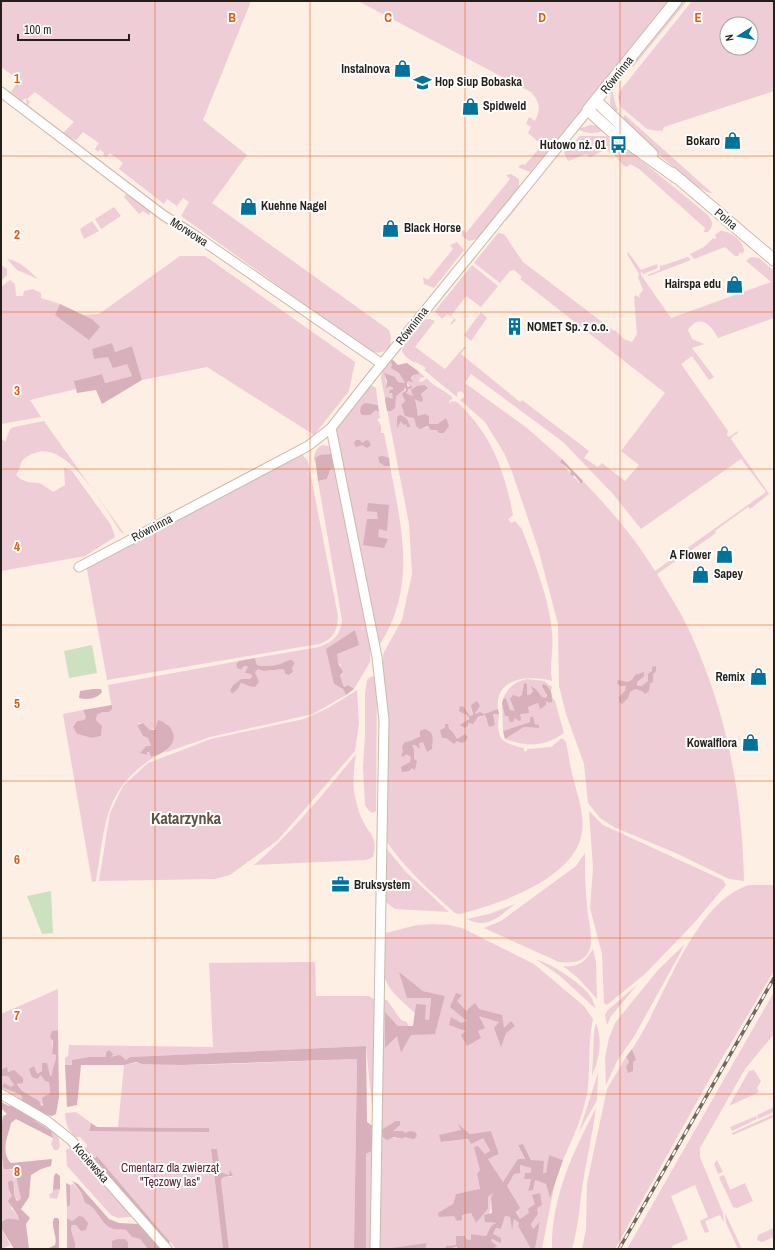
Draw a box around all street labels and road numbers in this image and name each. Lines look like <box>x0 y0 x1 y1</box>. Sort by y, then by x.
street label: Równinna <box>597 52 637 97</box>
street label: Polna <box>711 205 741 234</box>
street label: Morwowa <box>167 214 211 250</box>
street label: Równinna <box>392 303 432 348</box>
street label: Równinna <box>129 510 176 545</box>
street label: Kociewska <box>69 1140 113 1187</box>

